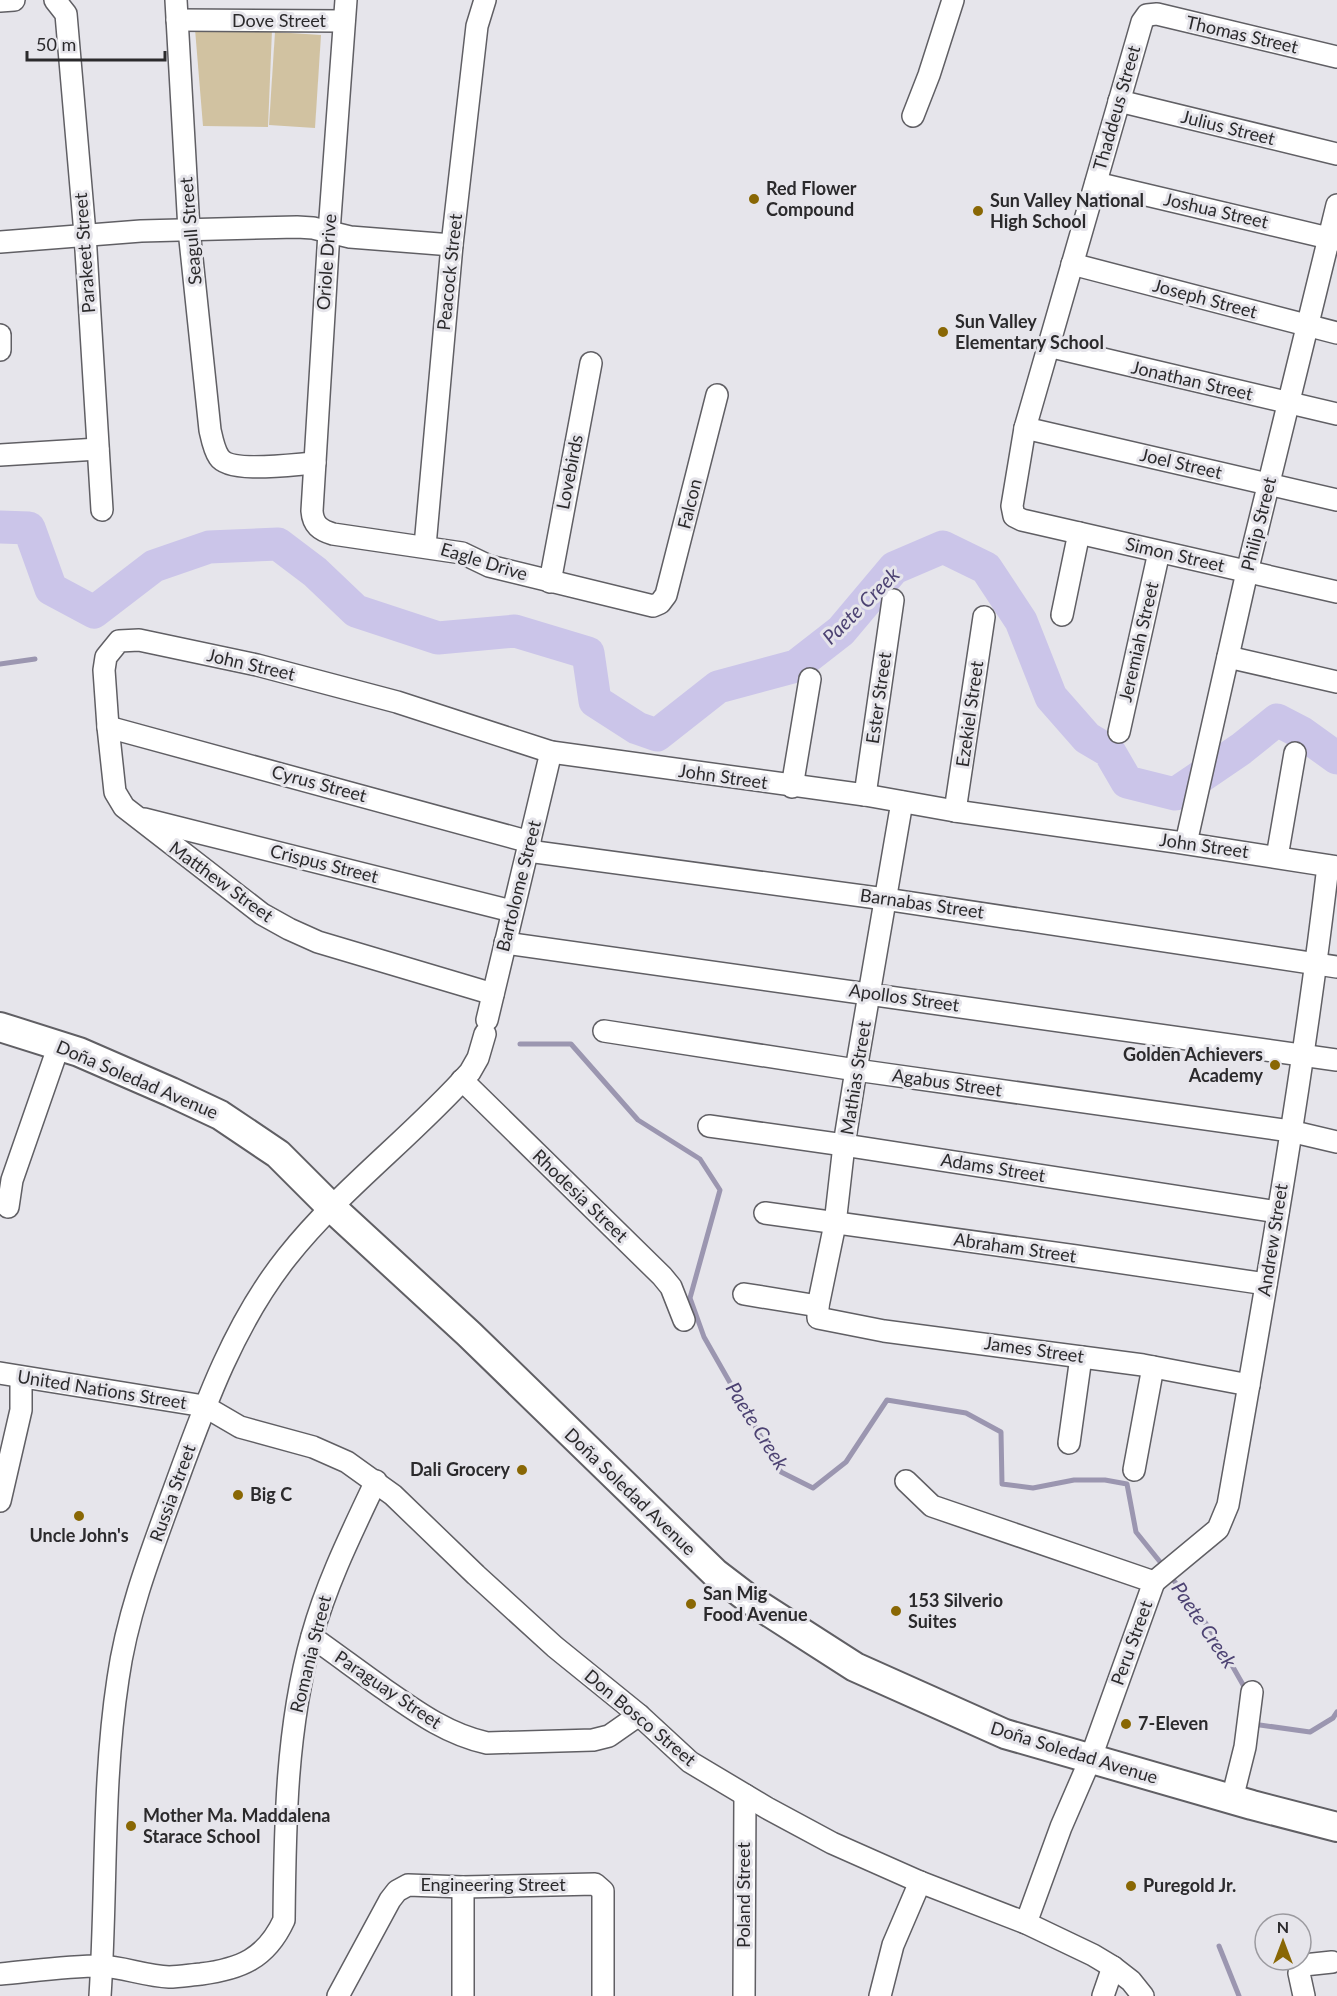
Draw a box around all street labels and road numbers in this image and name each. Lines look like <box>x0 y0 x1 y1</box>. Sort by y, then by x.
street label: Dove Street <box>232 9 327 31</box>
street label: Thomas Street <box>1184 10 1301 58</box>
street label: Thaddeus Street <box>1088 42 1145 173</box>
street label: Julius Street <box>1179 105 1278 149</box>
street label: Seagull Street <box>174 176 206 286</box>
street label: Joshua Street <box>1162 187 1271 233</box>
street label: Parakeet Street <box>69 191 99 314</box>
street label: Peacock Street <box>432 212 466 331</box>
street label: Oriole Drive <box>312 213 340 311</box>
street label: Joseph Street <box>1151 274 1260 323</box>
street label: Jonathan Street <box>1129 355 1256 405</box>
street label: Lovebirds <box>551 432 587 511</box>
street label: Joel Street <box>1138 443 1225 483</box>
street label: Philip Street <box>1236 474 1280 573</box>
street label: Falcon <box>672 476 706 531</box>
street label: Simon Street <box>1124 532 1227 576</box>
street label: Eagle Drive <box>438 537 530 585</box>
street label: Jeremiah Street <box>1114 579 1163 704</box>
street label: John Street <box>205 643 298 685</box>
street label: Ester Street <box>861 650 895 745</box>
street label: Ezekiel Street <box>951 659 987 768</box>
street label: John Street <box>677 759 770 793</box>
street label: Cyrus Street <box>269 760 370 806</box>
street label: Bartolome Street <box>491 817 545 954</box>
street label: John Street <box>1158 828 1251 862</box>
street label: Matthew Street <box>165 836 278 926</box>
street label: Crispus Street <box>268 839 381 887</box>
street label: Barnabas Street <box>859 883 986 923</box>
street label: Apollos Street <box>848 978 961 1016</box>
street label: Mathias Street <box>835 1019 875 1136</box>
street label: Doña Soledad Avenue <box>53 1035 222 1123</box>
street label: Agabus Street <box>891 1063 1004 1101</box>
street label: Rhodesia Street <box>528 1144 633 1247</box>
street label: Adams Street <box>939 1148 1048 1186</box>
street label: Andrew Street <box>1252 1181 1292 1298</box>
street label: Abraham Street <box>953 1228 1078 1267</box>
street label: James Street <box>983 1331 1086 1367</box>
street label: United Nations Street <box>16 1365 189 1413</box>
street label: Doña Soledad Avenue <box>561 1423 701 1560</box>
street label: Russia Street <box>144 1441 200 1544</box>
street label: Romania Street <box>285 1592 335 1715</box>
street label: Peru Street <box>1106 1597 1157 1688</box>
street label: Paraguay Street <box>331 1645 446 1733</box>
street label: Don Bosco Street <box>580 1664 701 1771</box>
street label: Doña Soledad Avenue <box>988 1716 1161 1788</box>
street label: Poland Street <box>732 1842 754 1948</box>
street label: Engineering Street <box>420 1873 566 1895</box>

